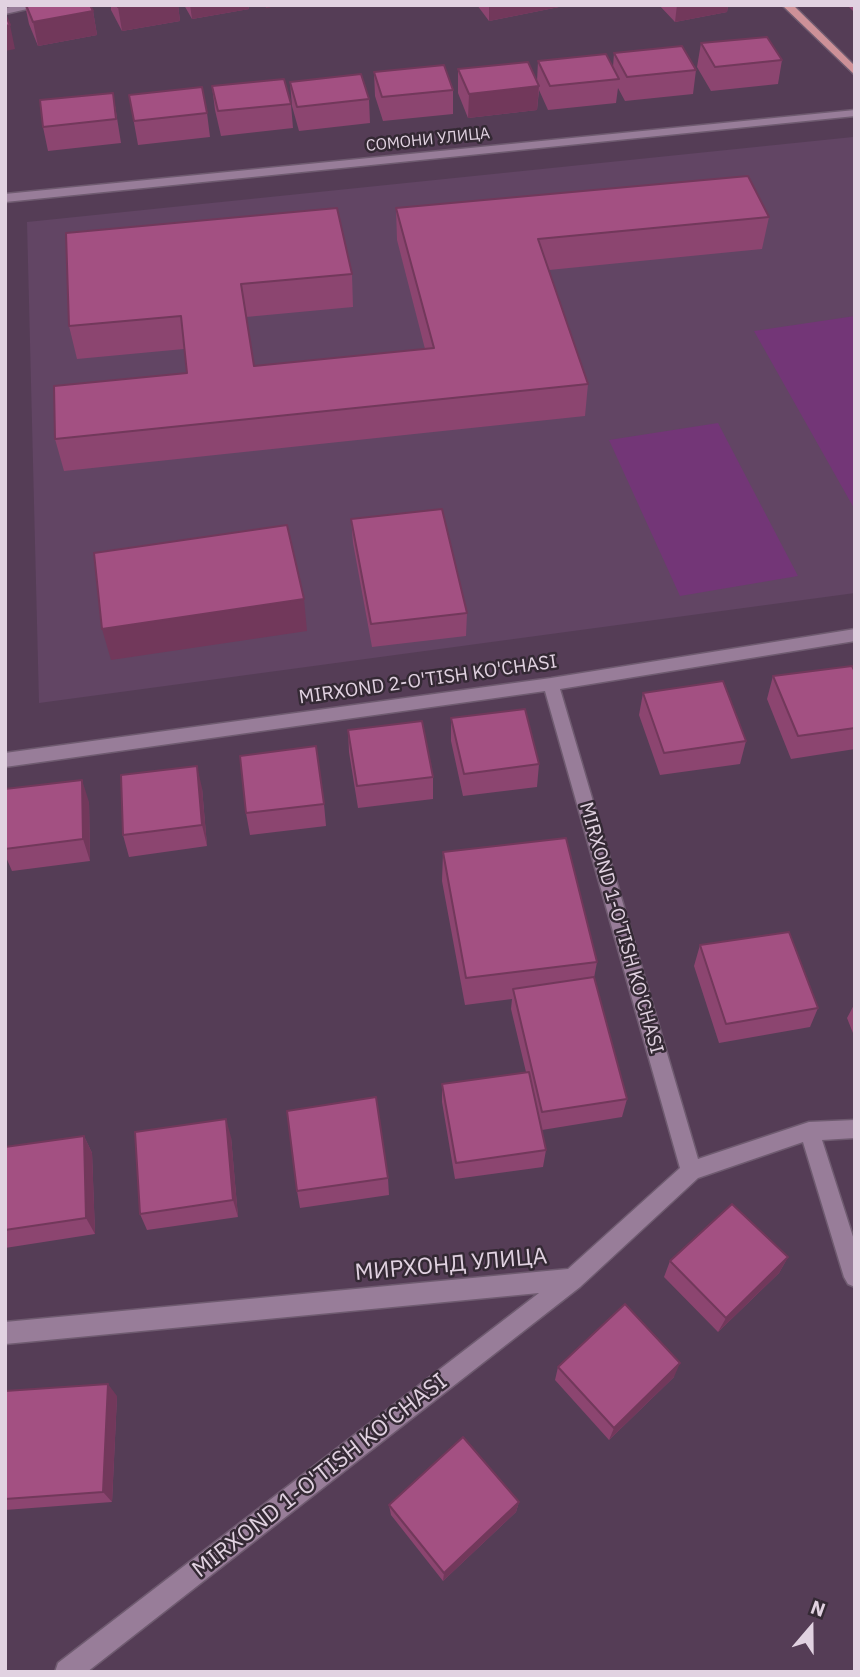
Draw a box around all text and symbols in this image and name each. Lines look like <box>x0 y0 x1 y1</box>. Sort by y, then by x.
street label: СОМОНИ УЛИЦА <box>365 124 491 156</box>
street label: MIRXOND 2-O'TISH KO'CHASI <box>297 651 559 709</box>
street label: MIRXOND 1-O'TISH KO'CHASI <box>574 800 668 1056</box>
street label: МИРХОНД УЛИЦА <box>354 1243 548 1287</box>
street label: MIRXOND 1-O'TISH KO'CHASI <box>187 1368 453 1584</box>
north arrow <box>776 1593 846 1663</box>
text: N <box>808 1595 829 1622</box>

